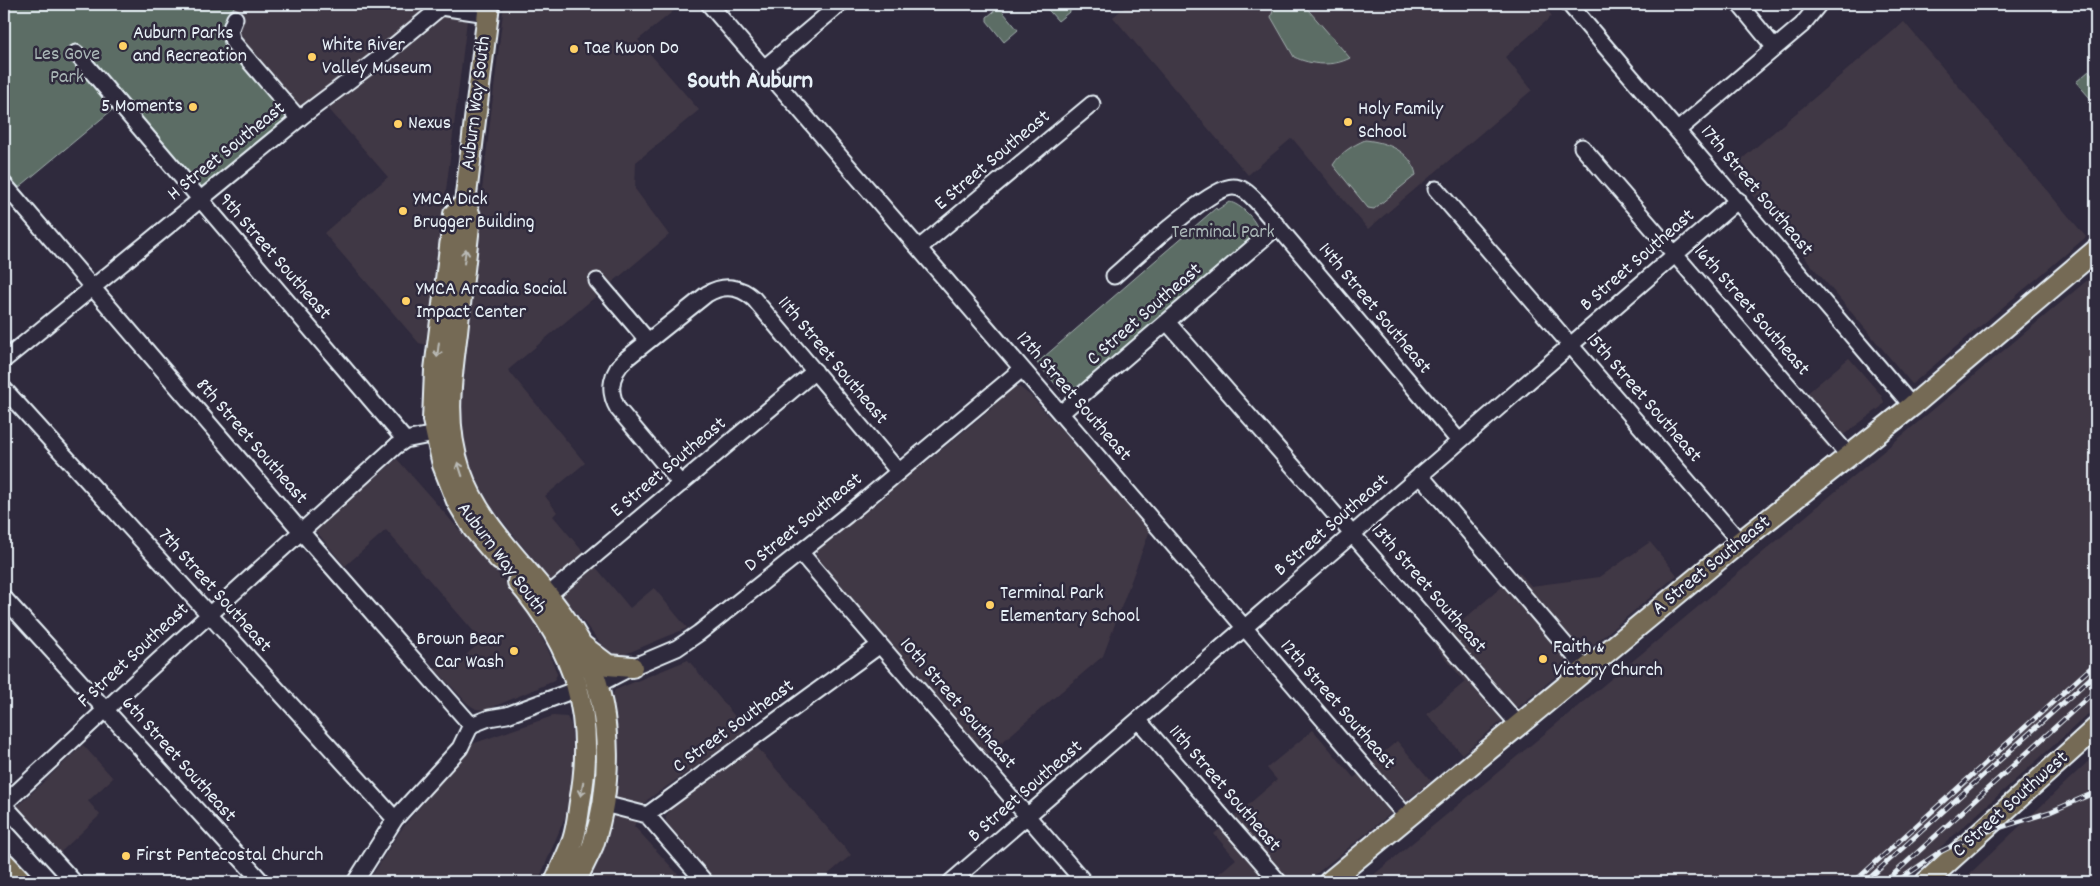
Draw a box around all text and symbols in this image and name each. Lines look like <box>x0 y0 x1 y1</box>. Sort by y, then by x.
place label: Auburn Parks and Recreation <box>133 20 247 71</box>
place label: White River Valley Museum <box>322 32 432 83</box>
street label: Auburn Way South <box>455 35 499 171</box>
place label: Tae Kwon Do <box>584 35 679 63</box>
marker: Auburn Parks and Recreation <box>117 40 129 52</box>
park label: Les Gove Park <box>34 41 100 92</box>
marker: Tae Kwon Do <box>568 43 580 55</box>
marker: White River Valley Museum <box>306 51 318 63</box>
district label: South Auburn <box>687 64 813 100</box>
place label: 5 Moments <box>101 93 183 121</box>
street label: H Street Southeast <box>162 96 292 208</box>
place label: Holy Family School <box>1358 96 1444 147</box>
marker: 5 Moments <box>187 101 199 113</box>
street label: E Street Southeast <box>929 104 1057 218</box>
place label: Nexus <box>408 110 451 138</box>
marker: Holy Family School <box>1342 116 1354 128</box>
marker: Nexus <box>392 118 404 130</box>
street label: 17th Street Southeast <box>1693 119 1819 263</box>
place label: YMCA Dick Brugger Building <box>413 186 534 237</box>
street label: 9th Street Southeast <box>211 187 337 327</box>
street label: B Street Southeast <box>1574 203 1702 319</box>
marker: YMCA Dick Brugger Building <box>397 205 409 217</box>
park label: Terminal Park <box>1171 219 1275 247</box>
street label: 14th Street Southeast <box>1311 237 1437 381</box>
street label: 16th Street Southeast <box>1686 239 1816 383</box>
one-way arrow <box>460 248 470 264</box>
street label: C Street Southeast <box>1081 257 1209 373</box>
place label: YMCA Arcadia Social Impact Center <box>416 276 567 327</box>
street label: 11th Street Southeast <box>770 291 894 431</box>
marker: YMCA Arcadia Social Impact Center <box>400 295 412 307</box>
street label: 12th Street Southeast <box>1009 326 1137 468</box>
street label: 15th Street Southeast <box>1578 327 1708 469</box>
one-way arrow <box>433 341 443 357</box>
street label: 8th Street Southeast <box>188 373 314 511</box>
street label: E Street Southeast <box>605 411 733 525</box>
one-way arrow <box>454 461 464 477</box>
street label: D Street Southeast <box>739 467 869 579</box>
street label: B Street Southeast <box>1268 468 1396 584</box>
street label: Auburn Way South <box>449 497 553 621</box>
street label: A Street Southeast <box>1647 509 1777 623</box>
street label: 13th Street Southeast <box>1363 518 1493 660</box>
street label: 7th Street Southeast <box>150 523 278 659</box>
place label: Terminal Park Elementary School <box>1000 580 1140 631</box>
street label: F Street Southeast <box>72 597 196 715</box>
marker: Terminal Park Elementary School <box>984 599 996 611</box>
place label: Brown Bear Car Wash <box>416 626 505 677</box>
street label: 10th Street Southeast <box>892 632 1022 776</box>
street label: 12th Street Southeast <box>1273 634 1401 776</box>
place label: Faith & Victory Church <box>1553 634 1663 685</box>
marker: Brown Bear Car Wash <box>508 645 520 657</box>
marker: Faith & Victory Church <box>1537 653 1549 665</box>
street label: C Street Southeast <box>667 673 801 781</box>
street label: 6th Street Southeast <box>114 691 242 829</box>
street label: 11th Street Southeast <box>1161 719 1287 859</box>
street label: B Street Southeast <box>962 734 1090 850</box>
street label: C Street Southwest <box>1947 745 2075 865</box>
one-way arrow <box>577 781 587 797</box>
place label: First Pentecostal Church <box>136 842 323 870</box>
marker: First Pentecostal Church <box>120 850 132 862</box>

